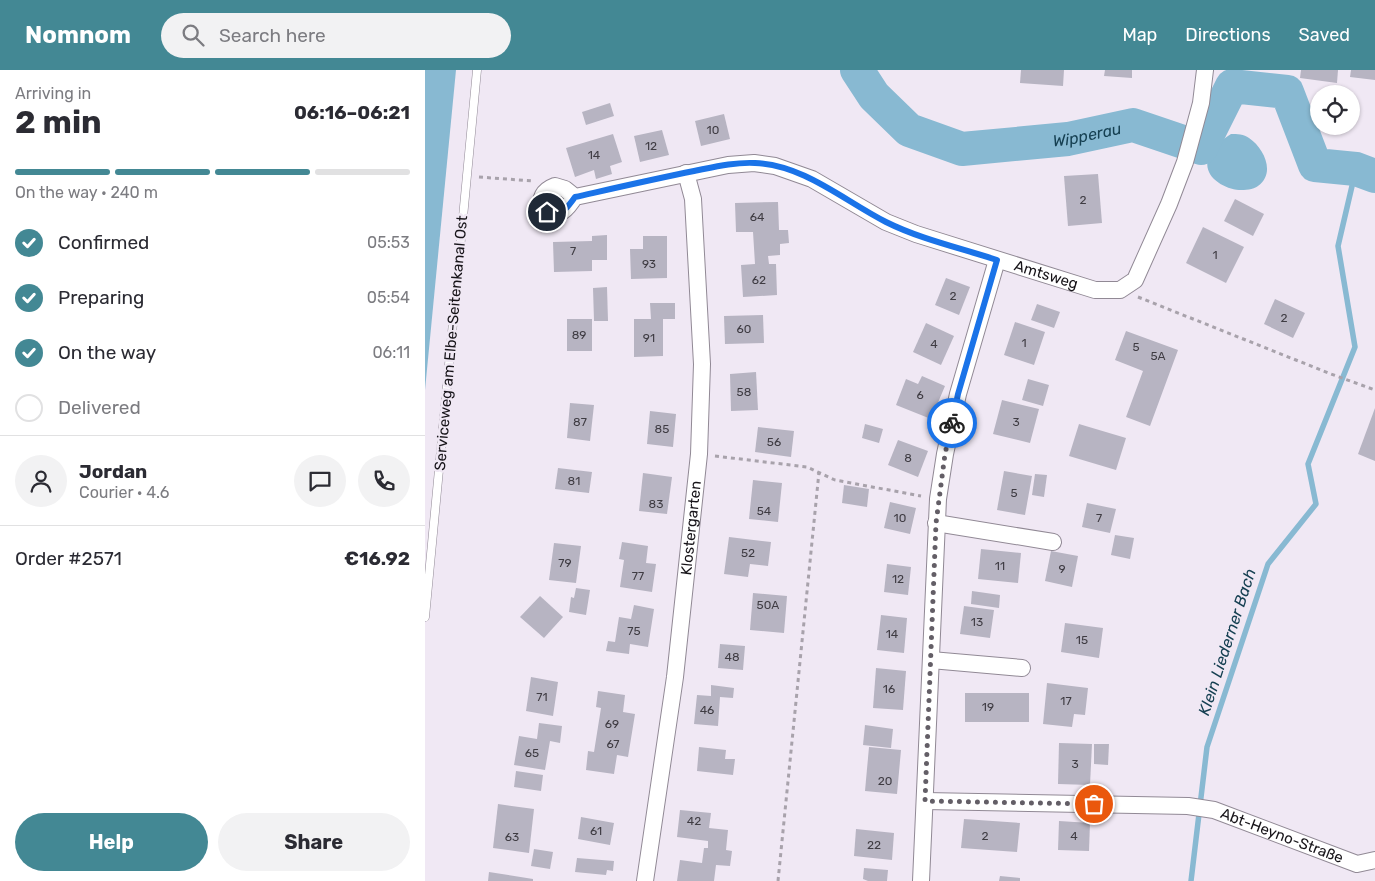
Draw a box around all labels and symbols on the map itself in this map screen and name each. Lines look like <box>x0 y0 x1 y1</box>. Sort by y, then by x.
water label: Wipperau <box>1052 118 1123 150</box>
house number: 10 <box>707 123 719 137</box>
house number: 12 <box>645 139 657 153</box>
house number: 14 <box>588 148 601 162</box>
pin <box>526 191 568 233</box>
house number: 2 <box>1079 193 1087 207</box>
house number: 64 <box>750 210 765 224</box>
street label: Serviceweg am Elbe-Seitenkanal Ost <box>431 215 471 471</box>
house number: 7 <box>570 244 576 258</box>
house number: 1 <box>1212 248 1218 262</box>
street label: Amtsweg <box>1012 256 1080 293</box>
house number: 93 <box>642 257 656 271</box>
house number: 62 <box>752 273 766 287</box>
house number: 2 <box>949 289 957 303</box>
house number: 2 <box>1280 311 1288 325</box>
house number: 60 <box>737 322 751 336</box>
house number: 89 <box>572 328 586 342</box>
house number: 91 <box>643 331 655 345</box>
house number: 1 <box>1021 336 1027 350</box>
house number: 4 <box>930 337 938 351</box>
house number: 5 <box>1132 340 1140 354</box>
house number: 5A <box>1150 349 1166 363</box>
house number: 58 <box>737 385 751 399</box>
house number: 6 <box>916 388 924 402</box>
courier <box>927 398 977 448</box>
house number: 87 <box>573 415 587 429</box>
house number: 3 <box>1012 415 1020 429</box>
house number: 85 <box>655 422 669 436</box>
house number: 56 <box>767 435 781 449</box>
house number: 8 <box>904 451 912 465</box>
house number: 81 <box>568 474 580 488</box>
street label: Klostergarten <box>677 480 705 576</box>
house number: 5 <box>1010 486 1018 500</box>
house number: 83 <box>649 497 663 511</box>
house number: 54 <box>757 504 772 518</box>
house number: 10 <box>894 511 906 525</box>
house number: 7 <box>1096 511 1102 525</box>
house number: 52 <box>741 546 755 560</box>
house number: 79 <box>558 556 572 570</box>
house number: 11 <box>995 559 1005 573</box>
house number: 9 <box>1058 562 1066 576</box>
water label: Klein Liederner Bach <box>1194 566 1260 718</box>
house number: 77 <box>632 569 644 583</box>
house number: 12 <box>892 572 904 586</box>
house number: 50A <box>757 598 779 612</box>
house number: 13 <box>971 615 983 629</box>
house number: 75 <box>627 624 641 638</box>
house number: 14 <box>886 627 899 641</box>
house number: 15 <box>1076 633 1088 647</box>
house number: 48 <box>724 650 740 664</box>
house number: 16 <box>883 682 895 696</box>
house number: 71 <box>536 690 548 704</box>
house number: 17 <box>1060 694 1072 708</box>
house number: 19 <box>982 700 994 714</box>
house number: 46 <box>700 703 714 717</box>
house number: 69 <box>605 717 619 731</box>
house number: 67 <box>606 737 620 751</box>
house number: 65 <box>525 746 539 760</box>
house number: 3 <box>1071 757 1079 771</box>
house number: 20 <box>878 774 892 788</box>
pin <box>1073 783 1115 825</box>
street label: Abt-Heyno-Straße <box>1218 804 1346 867</box>
house number: 42 <box>687 814 701 828</box>
house number: 61 <box>590 824 602 838</box>
house number: 2 <box>981 829 989 843</box>
house number: 4 <box>1070 829 1078 843</box>
house number: 63 <box>505 830 519 844</box>
house number: 22 <box>867 838 881 852</box>

